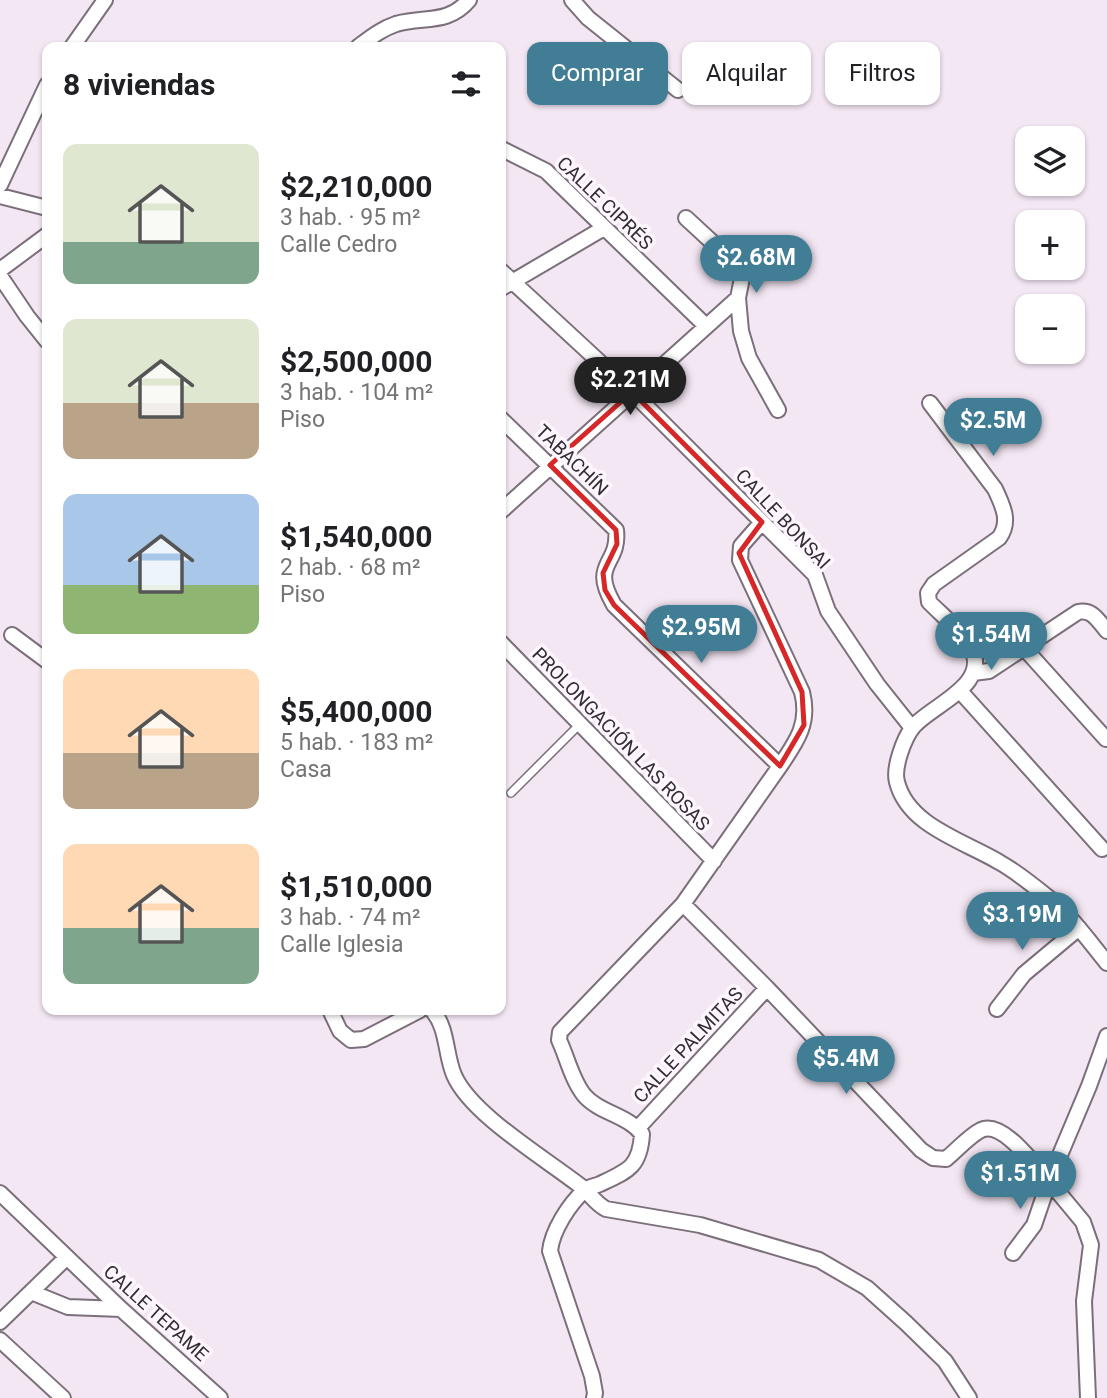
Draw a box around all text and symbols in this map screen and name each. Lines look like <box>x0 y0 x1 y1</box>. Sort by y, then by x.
chip: Comprar <box>527 42 668 105</box>
chip: Alquilar <box>682 42 811 105</box>
chip: Filtros <box>825 42 940 105</box>
icon: filters <box>447 65 485 103</box>
text: 8 viviendas <box>63 67 215 102</box>
map controls <box>1015 126 1085 364</box>
button: layers <box>1015 126 1085 196</box>
street label: CALLE CIPRÉS <box>552 152 658 254</box>
text: $2,210,000 <box>280 169 432 204</box>
icon: home <box>119 172 203 256</box>
text: 3 hab. · 95 m² <box>280 204 420 231</box>
button: + <box>1015 210 1085 280</box>
text: Calle Cedro <box>280 231 397 258</box>
pin: $2.68M <box>699 236 813 295</box>
text: $2.68M <box>716 244 796 271</box>
button: − <box>1015 294 1085 364</box>
text: $2,500,000 <box>280 344 432 379</box>
icon: home <box>119 347 203 431</box>
pin: $2.21M <box>573 358 687 417</box>
text: $2.21M <box>590 366 670 393</box>
text: 3 hab. · 104 m² <box>280 379 433 406</box>
pin: $2.5M <box>944 398 1042 458</box>
text: Piso <box>280 406 325 433</box>
text: $2.5M <box>960 407 1026 434</box>
street label: TABACHÍN <box>531 420 613 500</box>
street label: CALLE BONSAI <box>731 464 835 574</box>
text: $1,540,000 <box>280 519 432 554</box>
icon: home <box>119 522 203 606</box>
text: 2 hab. · 68 m² <box>280 554 420 581</box>
text: Piso <box>280 581 325 608</box>
pin: $2.95M <box>644 606 758 665</box>
pin: $1.54M <box>934 612 1048 672</box>
text: $2.95M <box>661 614 741 641</box>
text: $1.54M <box>951 621 1031 648</box>
street label: PROLONGACIÓN LAS ROSAS <box>527 643 715 835</box>
text: $5,400,000 <box>280 694 432 729</box>
icon: home <box>119 697 203 781</box>
text: 5 hab. · 183 m² <box>280 729 433 756</box>
text: Casa <box>280 756 332 783</box>
text: $1,510,000 <box>280 869 432 904</box>
icon: home <box>119 872 203 956</box>
pin: $3.19M <box>965 892 1079 952</box>
text: $3.19M <box>982 901 1062 928</box>
text: 3 hab. · 74 m² <box>280 904 420 931</box>
text: Calle Iglesia <box>280 931 404 958</box>
street label: CALLE PALMITAS <box>628 982 748 1108</box>
pin: $5.4M <box>797 1036 895 1096</box>
text: $5.4M <box>813 1045 879 1072</box>
pin: $1.51M <box>963 1152 1077 1211</box>
text: $1.51M <box>980 1160 1060 1187</box>
street label: CALLE TEPAME <box>99 1260 213 1366</box>

